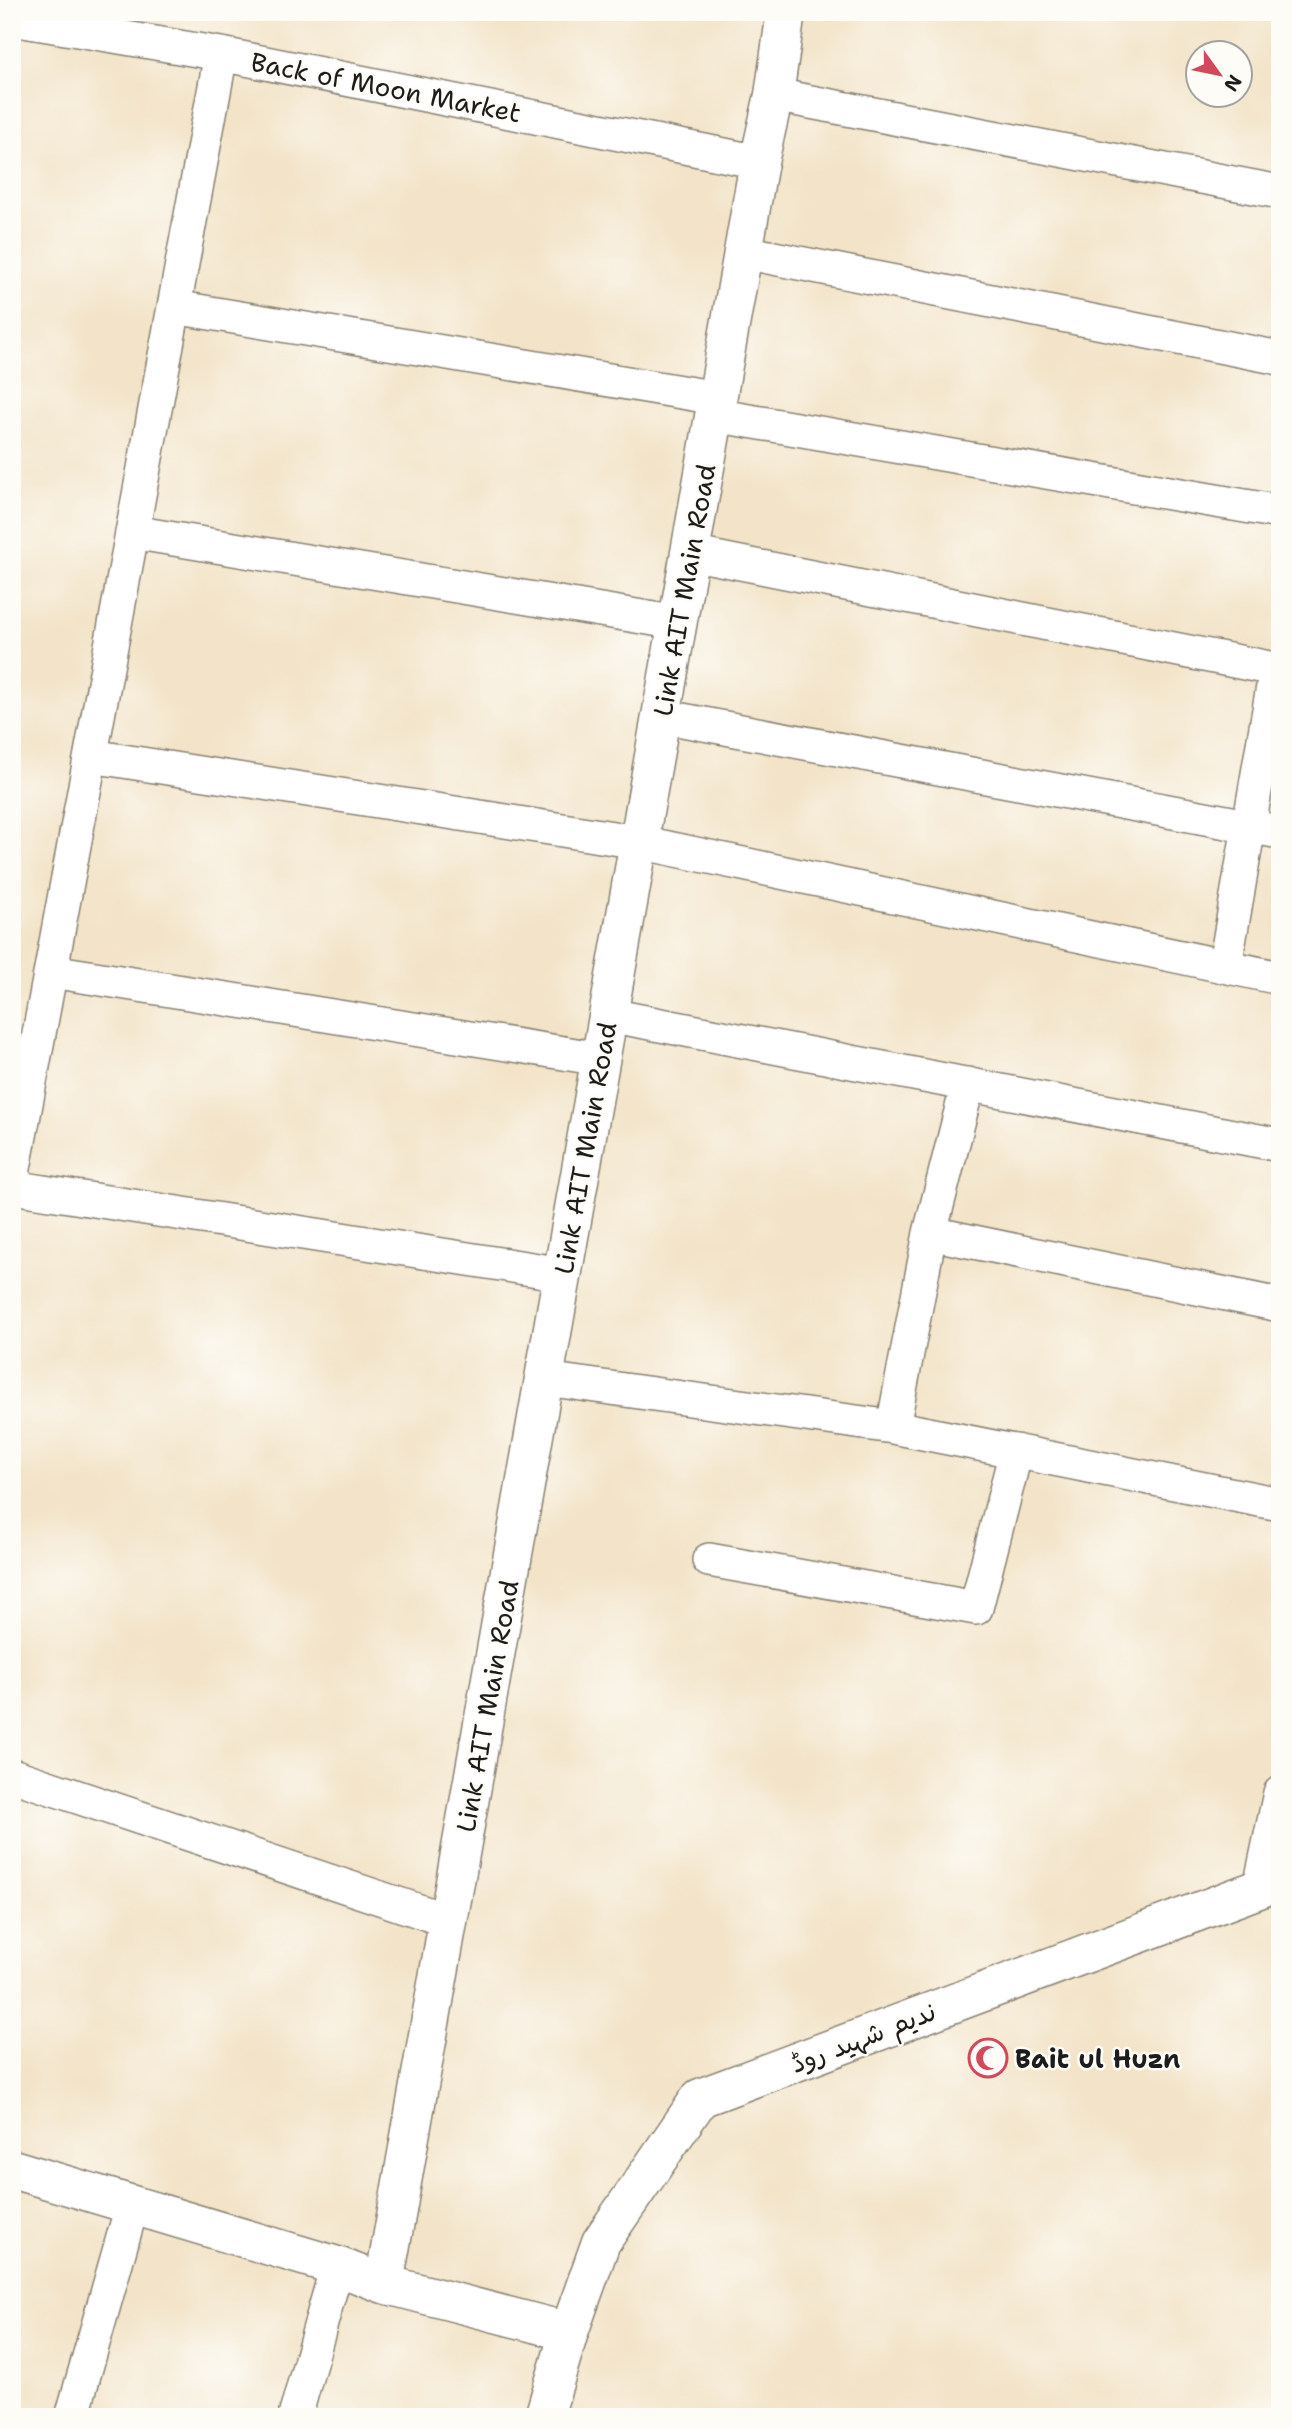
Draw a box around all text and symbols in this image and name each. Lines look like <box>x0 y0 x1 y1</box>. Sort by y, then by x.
north arrow <box>1184 38 1254 108</box>
street label: Back of Moon Market <box>248 44 524 130</box>
text: N <box>1218 70 1247 96</box>
street label: Link AIT Main Road <box>645 461 723 719</box>
street label: Link AIT Main Road <box>546 1019 624 1277</box>
street label: Link AIT Main Road <box>448 1577 526 1835</box>
street label: ندیم شہید روڈ <box>785 1993 942 2084</box>
mosque icon: Bait ul Huzn <box>967 2037 1009 2079</box>
place label: Bait ul Huzn <box>1015 2041 1180 2076</box>

